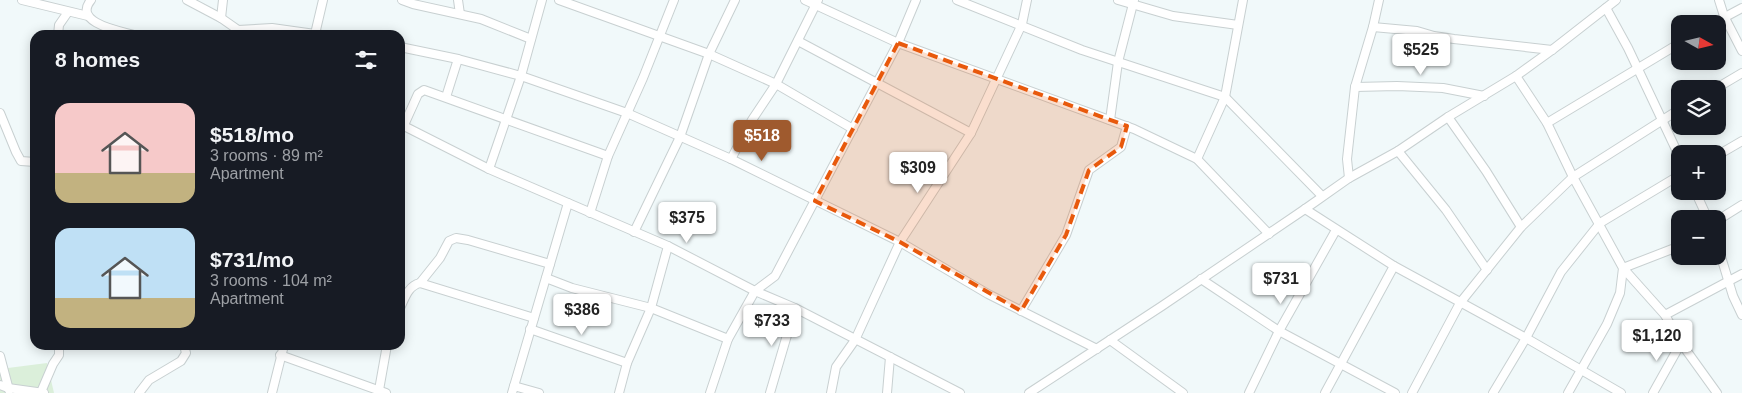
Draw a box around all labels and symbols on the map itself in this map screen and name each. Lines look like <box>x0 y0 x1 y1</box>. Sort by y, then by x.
north arrow <box>1671 15 1726 70</box>
pin: $525 <box>1391 34 1451 76</box>
pin: $518 <box>732 120 792 162</box>
pin: $309 <box>888 152 948 194</box>
pin: $375 <box>657 202 717 244</box>
pin: $731 <box>1251 262 1311 305</box>
pin: $386 <box>552 294 612 336</box>
pin: $733 <box>742 304 802 347</box>
pin: $1,120 <box>1616 320 1698 362</box>

